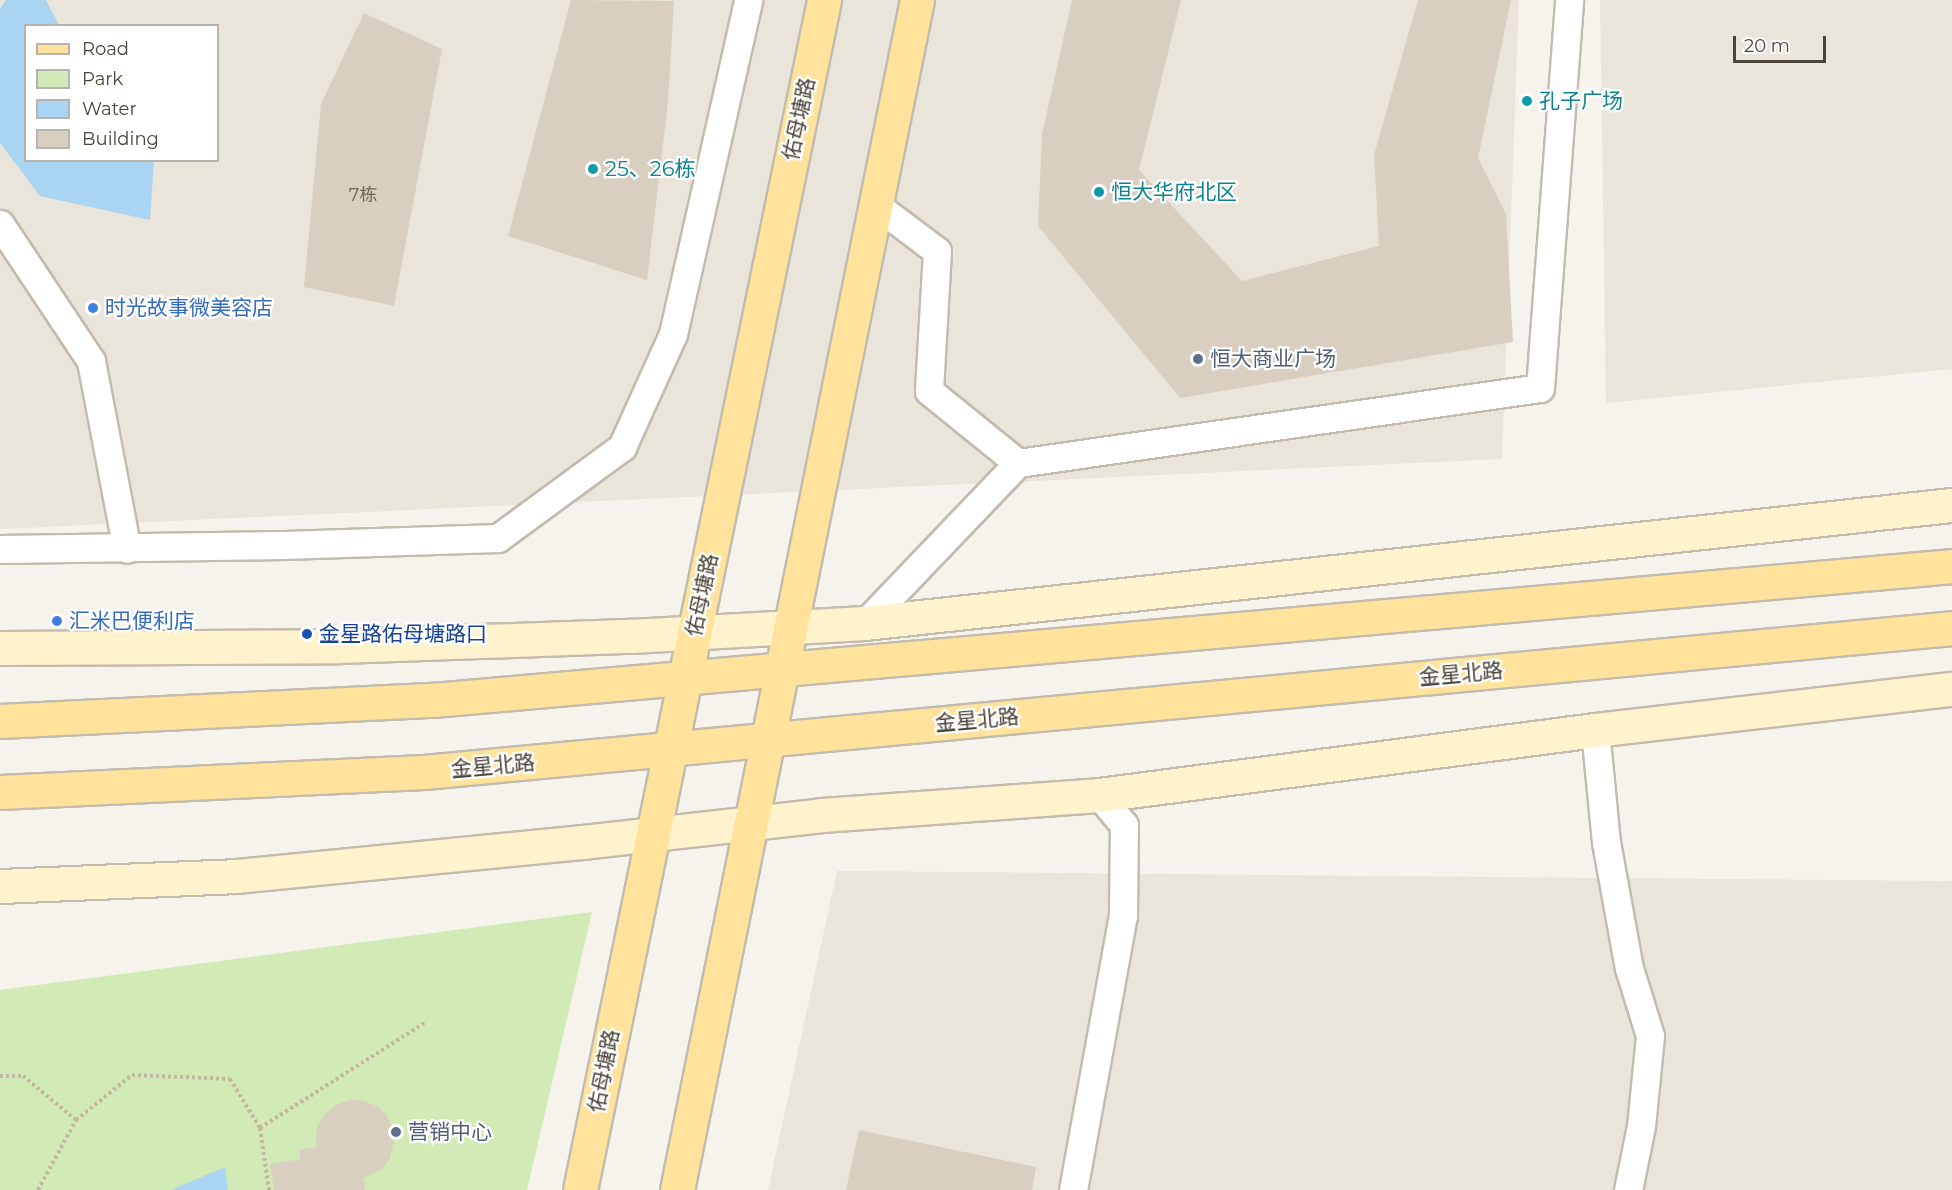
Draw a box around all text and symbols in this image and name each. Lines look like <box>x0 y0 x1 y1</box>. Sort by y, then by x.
legend <box>24 24 219 162</box>
scale bar <box>1736 24 1829 62</box>
text: 20 m <box>1744 35 1790 57</box>
text: Road <box>82 38 129 60</box>
text: Park <box>82 68 123 90</box>
street label: 佑母塘路 <box>778 75 820 163</box>
place label: 孔子广场 <box>1539 88 1623 114</box>
marker: 孔子广场 <box>1520 94 1534 108</box>
text: Water <box>82 98 137 120</box>
text: Building <box>82 128 159 150</box>
place label: 25、26栋 <box>605 156 695 182</box>
marker: 25、26栋 <box>586 162 600 176</box>
place label: 恒大华府北区 <box>1111 179 1237 205</box>
house number: 7栋 <box>349 184 377 206</box>
marker: 恒大华府北区 <box>1092 185 1106 199</box>
place label: 时光故事微美容店 <box>105 295 273 321</box>
marker: 时光故事微美容店 <box>86 301 100 315</box>
place label: 恒大商业广场 <box>1210 346 1336 372</box>
marker: 恒大商业广场 <box>1191 352 1205 366</box>
street label: 佑母塘路 <box>681 551 723 639</box>
place label: 汇米巴便利店 <box>69 608 195 634</box>
marker: 汇米巴便利店 <box>50 614 64 628</box>
place label: 金星路佑母塘路口 <box>319 621 487 647</box>
marker: 金星路佑母塘路口 <box>300 627 314 641</box>
street label: 金星北路 <box>1418 658 1504 690</box>
street label: 金星北路 <box>934 704 1020 736</box>
street label: 金星北路 <box>450 750 536 782</box>
street label: 佑母塘路 <box>584 1027 624 1115</box>
place label: 营销中心 <box>408 1119 492 1145</box>
marker: 营销中心 <box>389 1125 403 1139</box>

